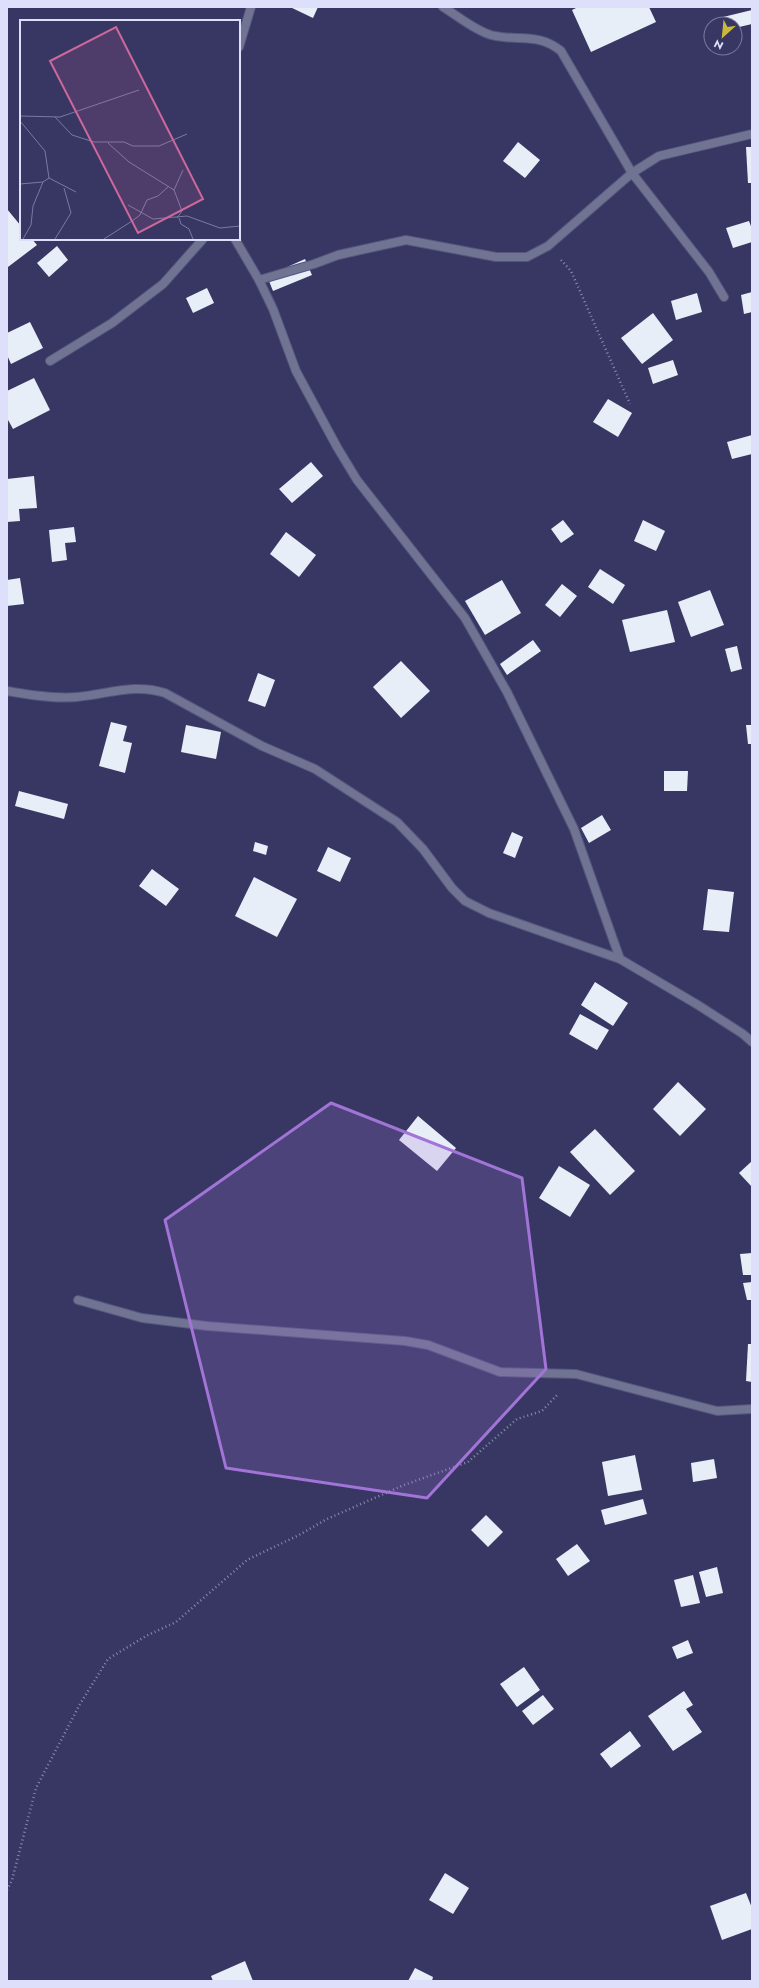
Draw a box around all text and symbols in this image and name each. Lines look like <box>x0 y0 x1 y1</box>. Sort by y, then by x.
north arrow <box>703 16 743 56</box>
inset map <box>20 20 240 240</box>
text: N <box>711 36 726 54</box>

